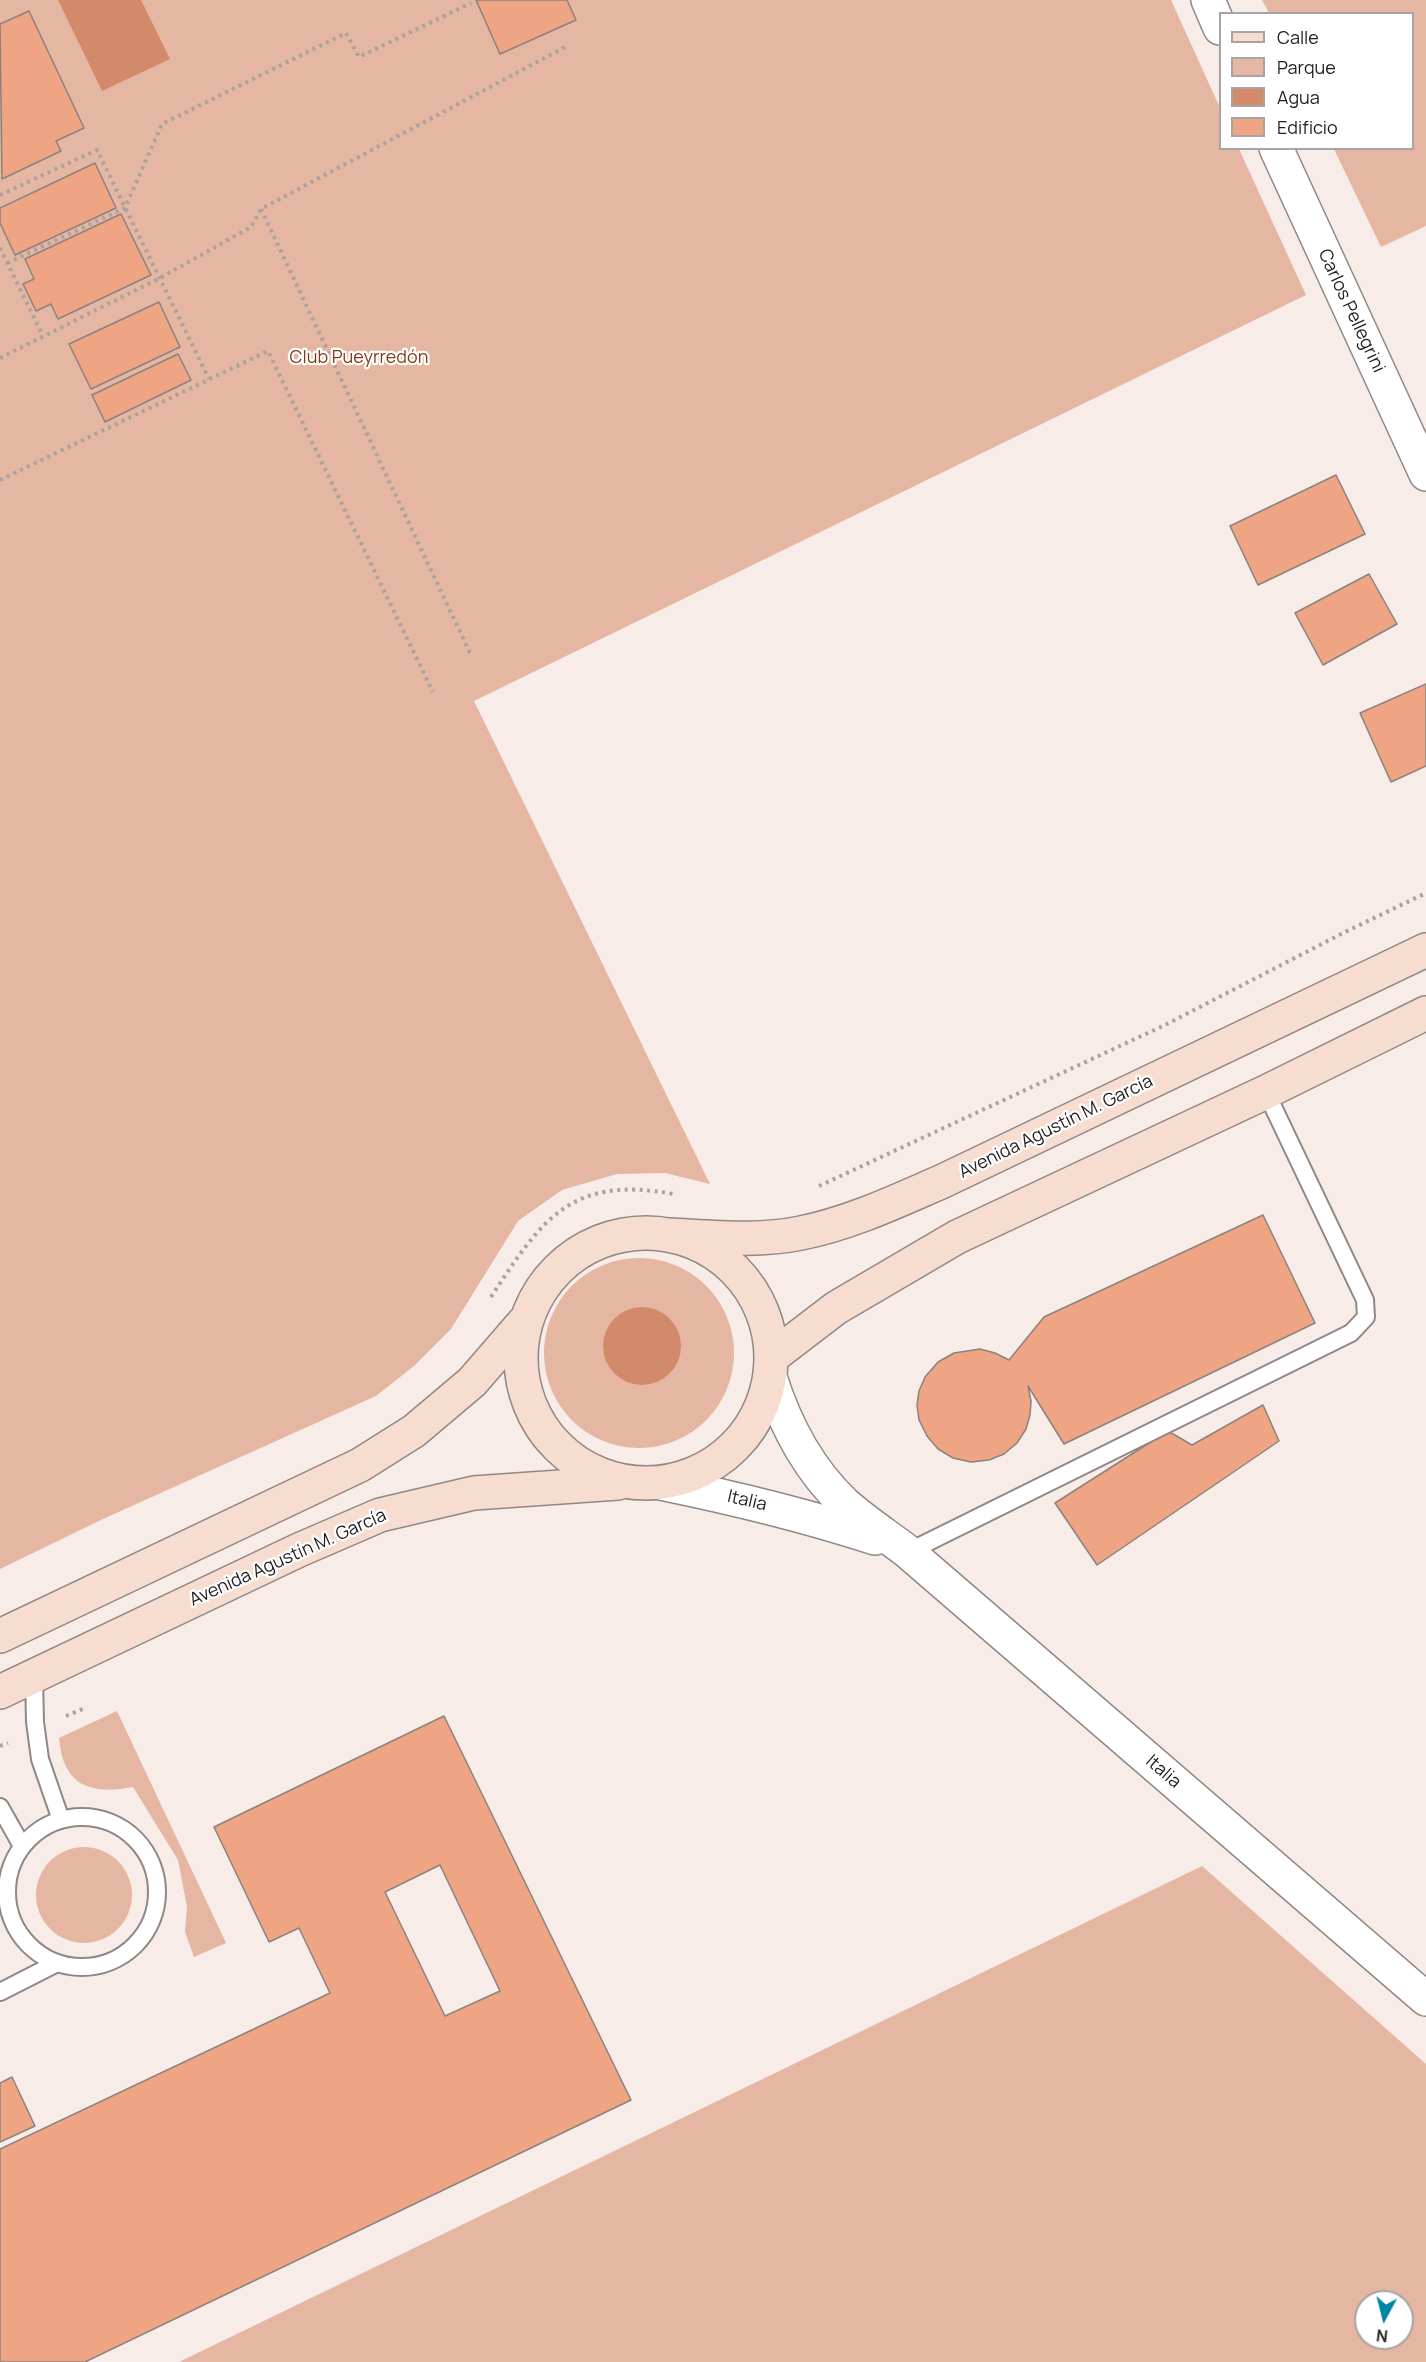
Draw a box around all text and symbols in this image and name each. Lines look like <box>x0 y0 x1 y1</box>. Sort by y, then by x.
legend <box>1219 12 1414 150</box>
text: Calle <box>1277 25 1319 49</box>
text: Parque <box>1277 55 1336 79</box>
text: Agua <box>1277 85 1320 109</box>
text: Edificio <box>1277 115 1338 139</box>
street label: Carlos Pellegrini <box>1313 246 1389 376</box>
park label: Club Pueyrredón <box>290 347 428 369</box>
street label: Avenida Agustín M. García <box>956 1071 1156 1183</box>
street label: Italia <box>725 1486 769 1516</box>
street label: Avenida Agustín M. García <box>186 1505 390 1611</box>
street label: Italia <box>1141 1751 1185 1793</box>
north arrow <box>1354 2290 1414 2350</box>
text: N <box>1375 2324 1389 2347</box>

